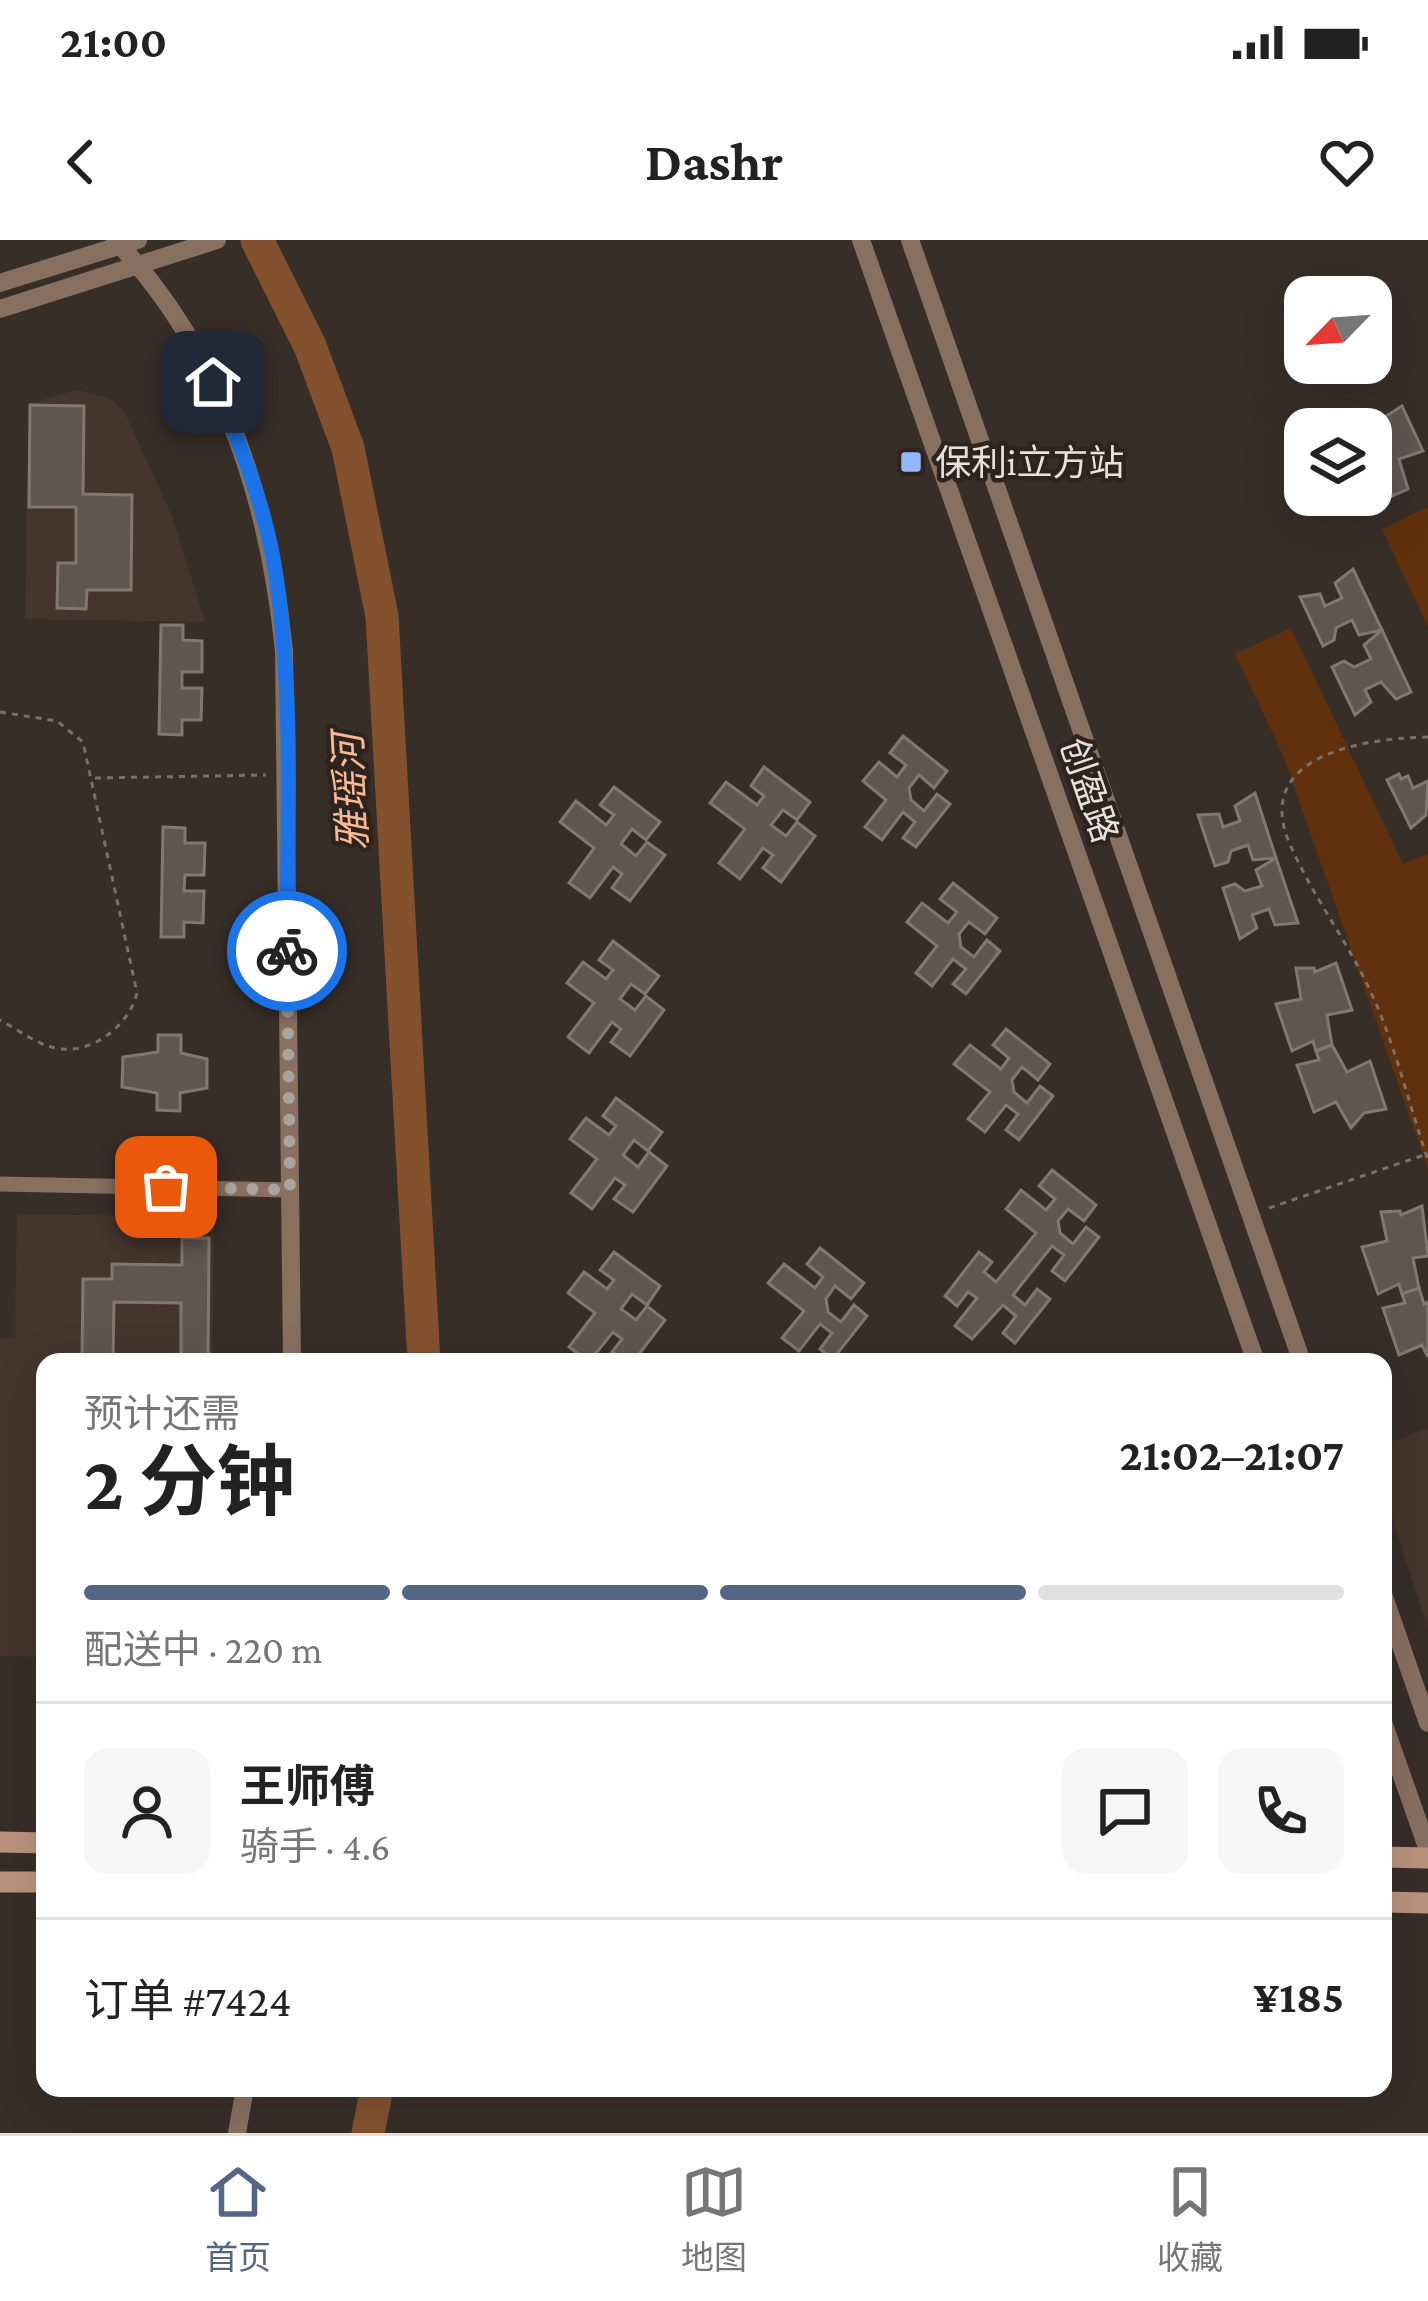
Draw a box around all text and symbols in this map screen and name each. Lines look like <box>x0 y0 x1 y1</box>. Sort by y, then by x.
text: 21:00 <box>60 17 167 67</box>
icon: back <box>48 129 114 195</box>
icon: heart <box>1314 129 1380 195</box>
text: Dashr <box>645 132 783 192</box>
north arrow <box>1284 276 1392 384</box>
map controls <box>1284 276 1392 516</box>
pin <box>162 331 264 433</box>
icon: home <box>180 349 246 415</box>
button: layers <box>1284 408 1392 516</box>
place label: 保利i立方站 <box>935 443 1124 483</box>
marker: 保利i立方站 <box>898 449 924 475</box>
water label: 雅瑶河 <box>326 725 375 852</box>
street label: 创盈路 <box>1053 733 1126 848</box>
courier <box>227 891 347 1011</box>
icon: bike <box>254 918 320 984</box>
pin <box>115 1136 217 1238</box>
icon: bag <box>133 1154 199 1220</box>
text: 预计还需 <box>84 1392 240 1435</box>
text: 21:02–21:07 <box>1120 1430 1344 1480</box>
text: 2 分钟 <box>84 1439 295 1526</box>
text: 配送中 · 220 m <box>84 1628 323 1671</box>
button: person <box>84 1748 210 1874</box>
button: chat <box>1062 1748 1188 1874</box>
button: phone <box>1218 1748 1344 1874</box>
text: 王师傅 <box>240 1762 375 1812</box>
text: 骑手 · 4.6 <box>240 1825 390 1868</box>
text: ¥185 <box>1253 1972 1344 2022</box>
text: 订单 #7424 <box>84 1976 292 2026</box>
tab: 首页 <box>205 2159 271 2279</box>
tab: 地图 <box>681 2159 747 2279</box>
tab: 收藏 <box>1157 2159 1223 2279</box>

